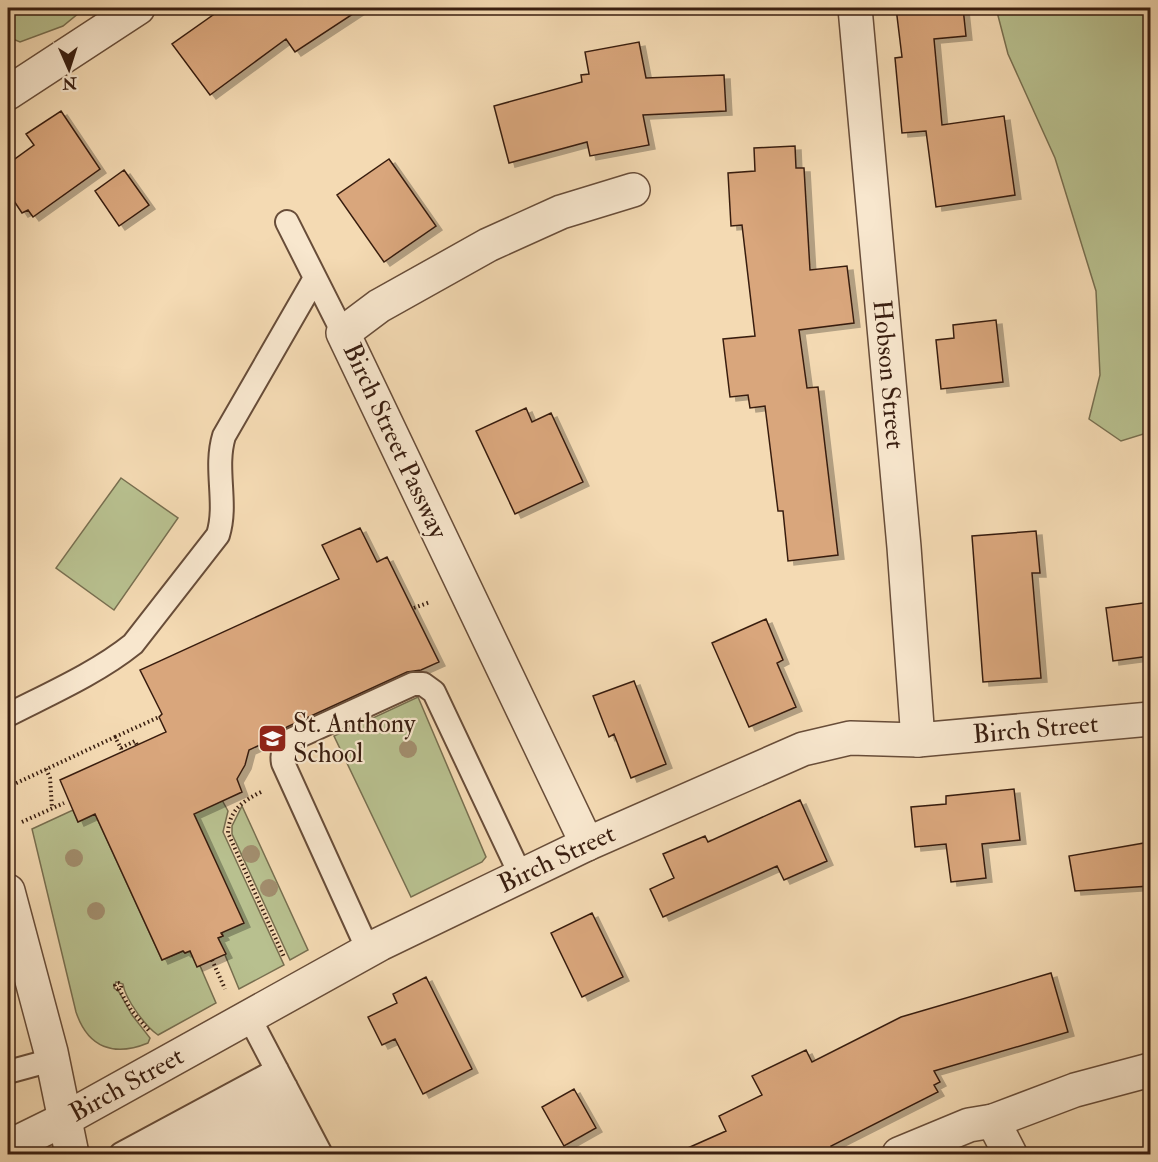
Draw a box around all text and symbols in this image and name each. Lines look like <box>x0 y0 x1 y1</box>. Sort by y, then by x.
north arrow <box>39 39 99 99</box>
text: N <box>61 73 78 93</box>
street label: Hobson Street <box>866 299 911 450</box>
street label: Birch Street Passway <box>336 338 455 544</box>
place label: St. Anthony School <box>293 708 416 770</box>
street label: Birch Street <box>971 708 1100 751</box>
school or university icon: St. Anthony School <box>256 723 288 755</box>
street label: Birch Street <box>493 818 620 900</box>
street label: Birch Street <box>64 1040 189 1129</box>

